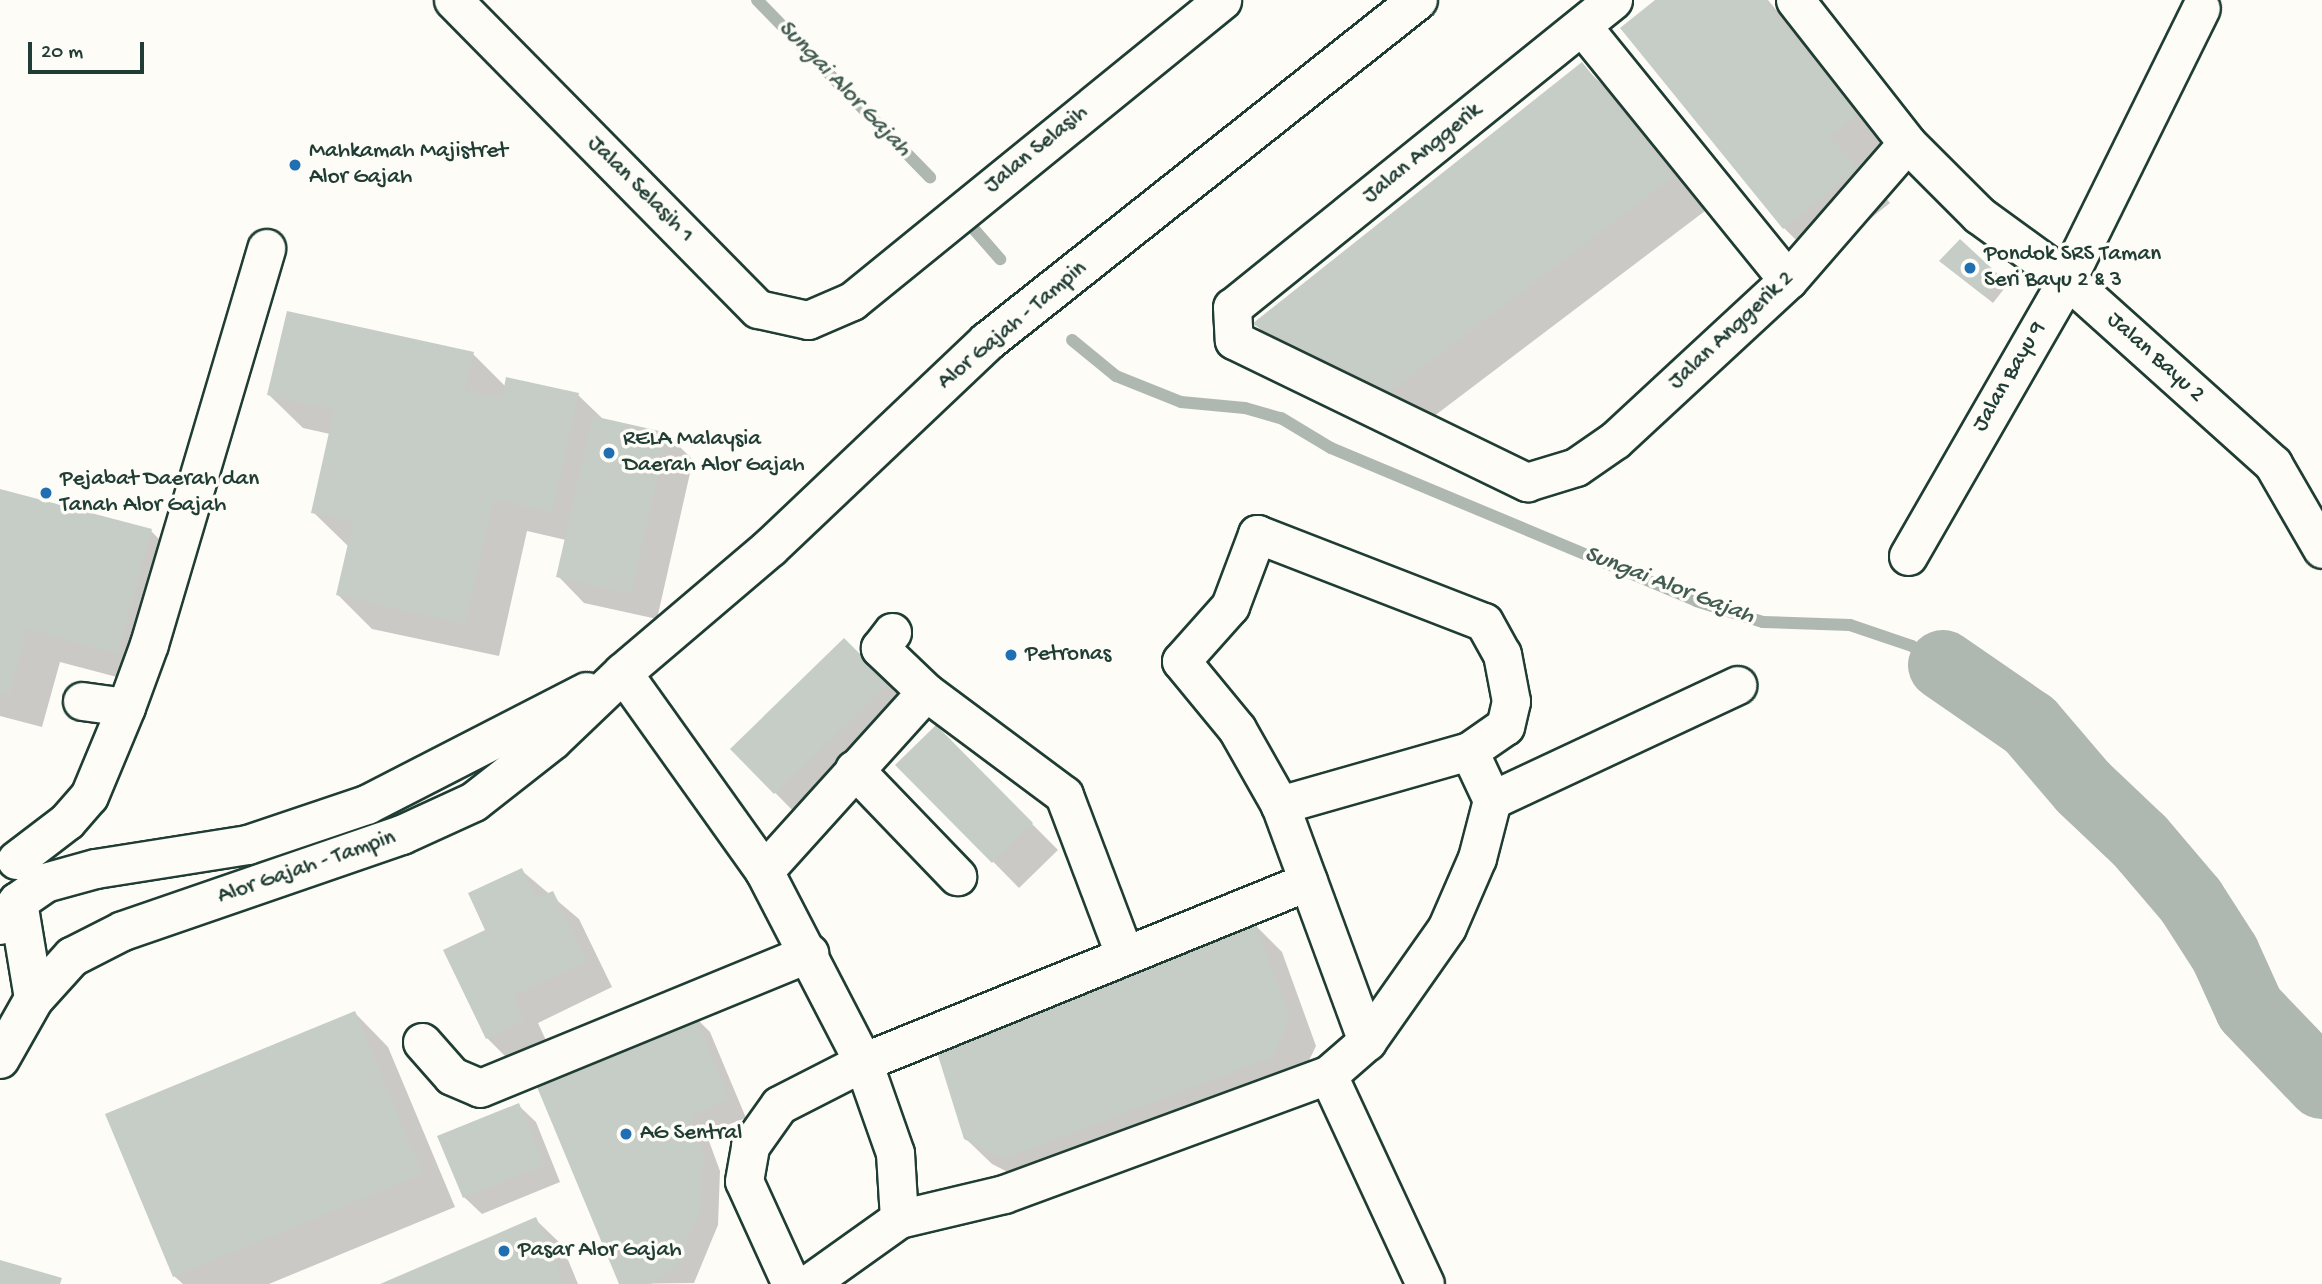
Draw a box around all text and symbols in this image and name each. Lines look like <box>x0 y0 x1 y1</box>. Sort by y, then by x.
water label: Sungai Alor Gajah <box>771 14 917 164</box>
scale bar <box>32 28 147 72</box>
text: 20 m <box>41 41 83 66</box>
street label: Jalan Anggerik <box>1358 98 1488 210</box>
street label: Jalan Selasih <box>980 100 1094 200</box>
street label: Jalan Selasih 1 <box>581 131 699 249</box>
place label: Mahkamah Majistret Alor Gajah <box>309 138 508 192</box>
marker: Mahkamah Majistret Alor Gajah <box>287 157 303 173</box>
place label: Pondok SRS Taman Seri Bayu 2 & 3 <box>1984 241 2161 295</box>
street label: Alor Gajah - Tampin <box>933 255 1093 397</box>
marker: Pondok SRS Taman Seri Bayu 2 & 3 <box>1962 260 1978 276</box>
street label: Jalan Anggerik 2 <box>1663 266 1801 396</box>
street label: Jalan Bayu 2 <box>2100 307 2210 409</box>
street label: Jalan Bayu 9 <box>1967 317 2053 437</box>
place label: RELA Malaysia Daerah Alor Gajah <box>623 426 805 480</box>
marker: RELA Malaysia Daerah Alor Gajah <box>601 445 617 461</box>
place label: Pejabat Daerah dan Tanah Alor Gajah <box>60 466 259 520</box>
marker: Pejabat Daerah dan Tanah Alor Gajah <box>38 485 54 501</box>
water label: Sungai Alor Gajah <box>1580 540 1758 632</box>
place label: Petronas <box>1025 641 1111 669</box>
marker: Petronas <box>1003 647 1019 663</box>
street label: Alor Gajah - Tampin <box>214 825 400 911</box>
place label: AG Sentral <box>640 1120 742 1148</box>
marker: AG Sentral <box>618 1126 634 1142</box>
place label: Pasar Alor Gajah <box>518 1237 682 1265</box>
marker: Pasar Alor Gajah <box>496 1243 512 1259</box>

